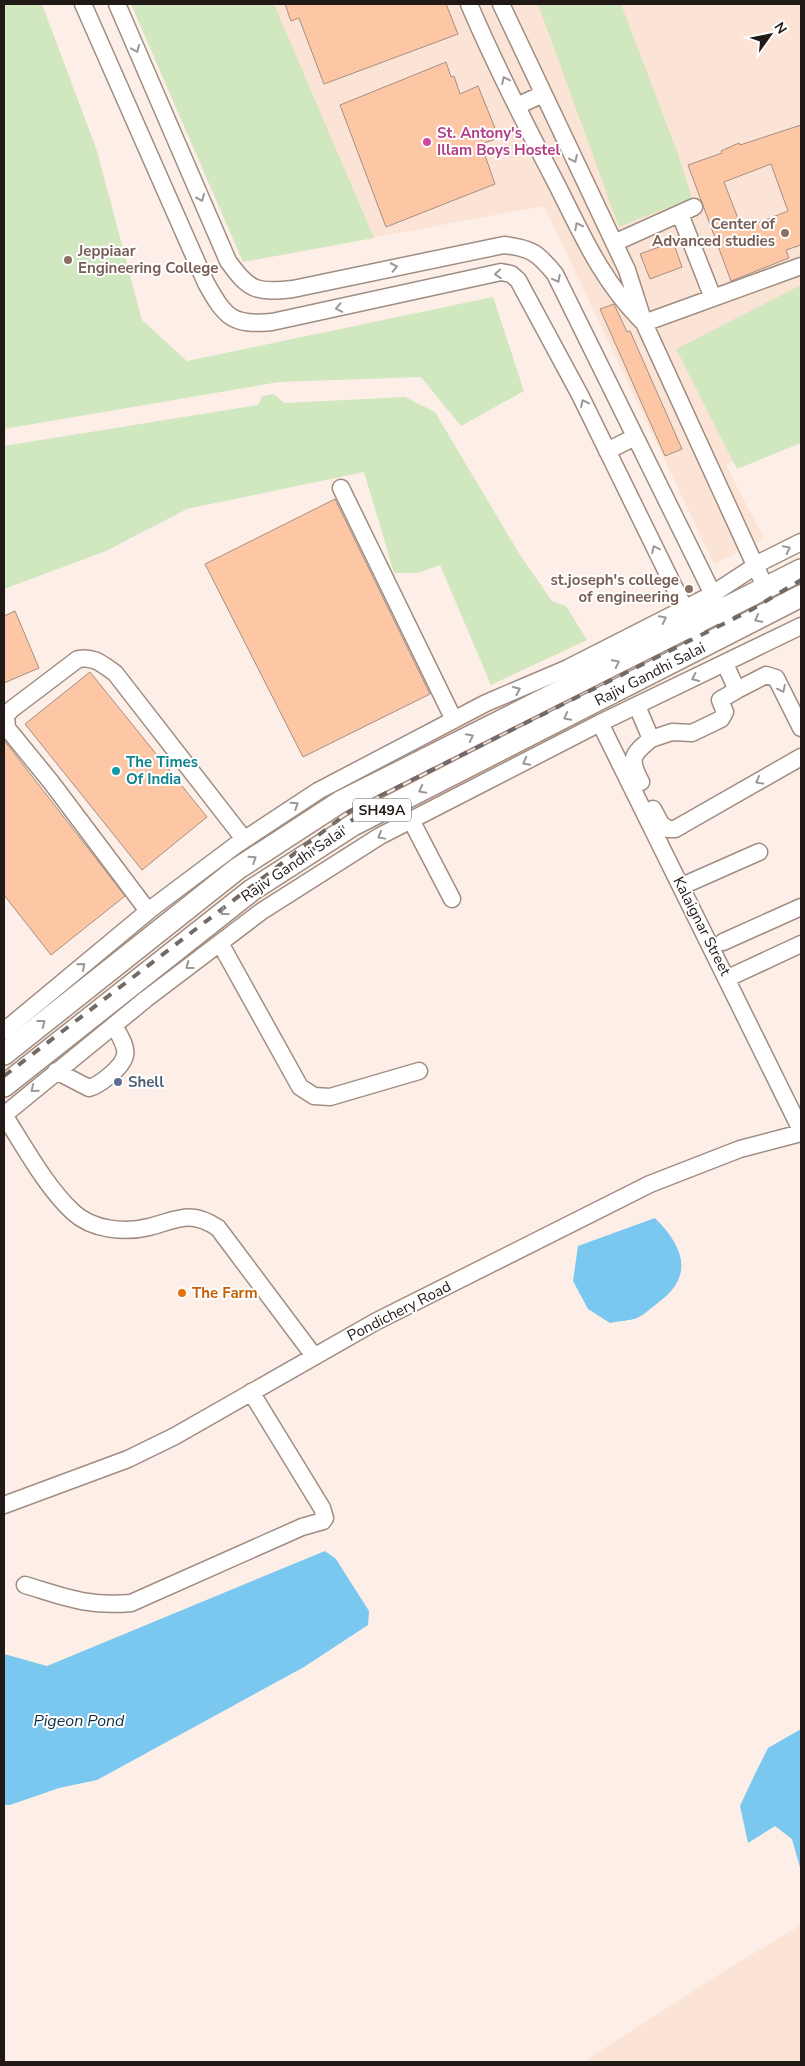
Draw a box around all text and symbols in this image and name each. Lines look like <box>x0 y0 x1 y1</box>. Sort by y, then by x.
north arrow <box>745 10 795 60</box>
text: N <box>770 19 791 38</box>
one-way arrow <box>130 44 141 53</box>
one-way arrow <box>501 77 511 86</box>
place label: St. Antony's Illam Boys Hostel <box>437 123 560 160</box>
marker: St. Antony's Illam Boys Hostel <box>421 136 433 148</box>
one-way arrow <box>568 153 578 162</box>
one-way arrow <box>194 193 205 202</box>
place label: Center of Advanced studies <box>652 214 776 251</box>
one-way arrow <box>574 222 584 231</box>
marker: Center of Advanced studies <box>779 227 791 239</box>
place label: Jeppiaar Engineering College <box>77 241 218 278</box>
marker: Jeppiaar Engineering College <box>62 254 74 266</box>
one-way arrow <box>389 263 398 273</box>
one-way arrow <box>493 268 501 279</box>
one-way arrow <box>551 274 561 283</box>
one-way arrow <box>335 303 343 313</box>
one-way arrow <box>580 399 590 408</box>
one-way arrow <box>651 545 661 554</box>
one-way arrow <box>782 545 791 555</box>
place label: st.joseph's college of engineering <box>551 570 679 607</box>
marker: st.joseph's college of engineering <box>683 583 695 595</box>
one-way arrow <box>754 613 763 623</box>
one-way arrow <box>658 615 667 625</box>
street label: Rajiv Gandhi Salai <box>591 637 709 711</box>
one-way arrow <box>610 659 619 669</box>
one-way arrow <box>691 672 700 683</box>
one-way arrow <box>776 684 786 693</box>
one-way arrow <box>512 685 521 696</box>
one-way arrow <box>563 711 572 721</box>
one-way arrow <box>465 733 474 743</box>
place label: The Times Of India <box>126 752 198 789</box>
one-way arrow <box>522 756 531 766</box>
marker: The Times Of India <box>110 765 122 777</box>
one-way arrow <box>755 775 764 785</box>
one-way arrow <box>418 784 427 794</box>
road number: SH49A <box>353 798 411 822</box>
one-way arrow <box>290 802 299 812</box>
street label: Rajiv Gandhi Salai <box>237 822 349 906</box>
one-way arrow <box>378 830 387 840</box>
one-way arrow <box>247 856 256 865</box>
street label: Kalaignar Street <box>668 873 736 980</box>
one-way arrow <box>221 906 230 914</box>
one-way arrow <box>186 961 195 969</box>
one-way arrow <box>76 964 85 972</box>
one-way arrow <box>36 1021 45 1029</box>
place label: Shell <box>128 1072 164 1092</box>
marker: Shell <box>112 1076 124 1088</box>
one-way arrow <box>31 1083 40 1091</box>
street label: Pondichery Road <box>344 1276 454 1346</box>
place label: The Farm <box>192 1283 258 1303</box>
marker: The Farm <box>176 1287 188 1299</box>
water label: Pigeon Pond <box>34 1710 125 1732</box>

